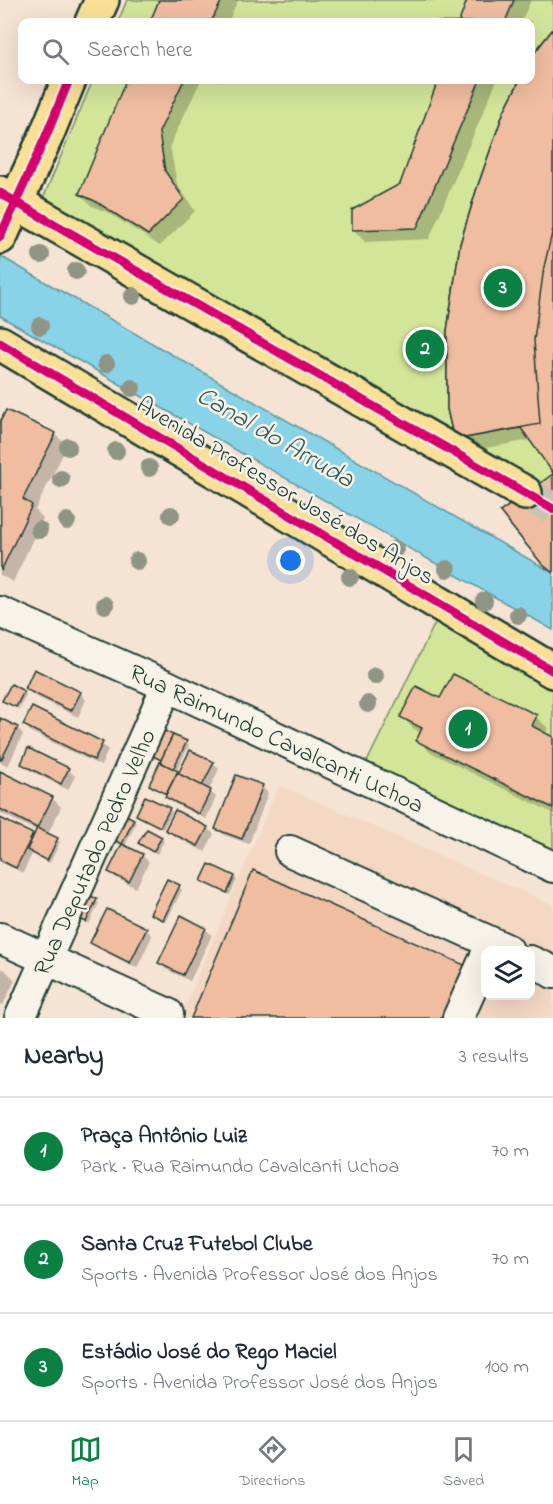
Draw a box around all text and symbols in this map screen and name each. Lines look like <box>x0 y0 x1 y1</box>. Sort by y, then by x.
search box <box>18 18 535 84</box>
icon: search <box>39 35 72 68</box>
text: Search here <box>87 35 192 67</box>
pin: 3 <box>484 266 522 310</box>
pin: 2 <box>406 326 444 372</box>
water label: Canal do Arruda <box>189 378 361 500</box>
street label: Avenida Professor José dos Anjos <box>129 389 440 595</box>
your location <box>276 546 305 575</box>
street label: Rua Raimundo Cavalcanti Uchoa <box>123 656 429 824</box>
pin: 1 <box>448 706 488 752</box>
street label: Rua Deputado Pedro Velho <box>26 724 166 982</box>
map controls <box>481 946 535 1000</box>
button: layers <box>481 946 535 1000</box>
text: Nearby <box>24 1038 103 1076</box>
text: 3 results <box>459 1043 529 1072</box>
text: Praça Antônio Luiz <box>81 1121 247 1153</box>
text: 1 <box>40 1137 47 1166</box>
text: 70 m <box>492 1137 529 1166</box>
text: Park · Rua Raimundo Cavalcanti Uchoa <box>81 1153 399 1182</box>
text: Santa Cruz Futebol Clube <box>81 1229 313 1261</box>
text: 2 <box>39 1245 48 1274</box>
text: 70 m <box>492 1245 529 1274</box>
text: Sports · Avenida Professor José dos Anjos <box>81 1261 438 1290</box>
text: Estádio José do Rego Maciel <box>81 1337 337 1369</box>
text: 3 <box>39 1353 48 1382</box>
text: 100 m <box>485 1353 529 1382</box>
text: Sports · Avenida Professor José dos Anjos <box>81 1369 438 1398</box>
tab: Map <box>69 1433 102 1493</box>
tab: Directions <box>239 1433 305 1493</box>
tab: Saved <box>443 1433 484 1493</box>

